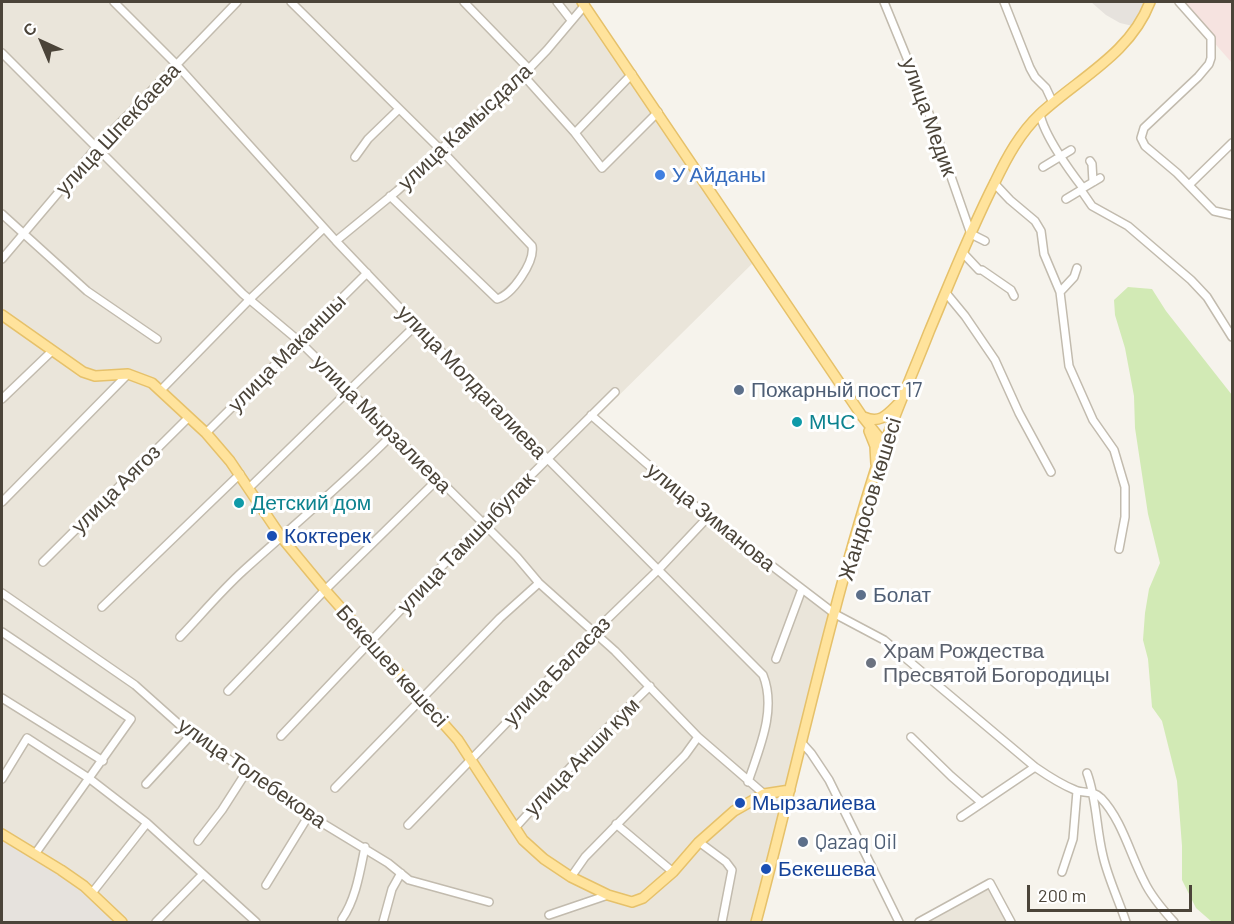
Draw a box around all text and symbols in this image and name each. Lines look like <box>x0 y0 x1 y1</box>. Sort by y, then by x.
north arrow <box>12 12 72 72</box>
text: С <box>18 18 40 40</box>
street label: улица Медик <box>896 54 962 180</box>
street label: улица Шпекбаева <box>50 58 186 200</box>
street label: улица Камысдала <box>393 59 537 195</box>
place label: У Айданы <box>672 162 766 188</box>
marker: У Айданы <box>653 168 667 182</box>
street label: улица Маканшы <box>223 289 351 417</box>
street label: улица Молдагалиева <box>392 300 552 464</box>
street label: улица Мырзалиева <box>307 349 457 499</box>
place label: Пожарный пост 17 <box>751 377 922 403</box>
marker: Пожарный пост 17 <box>732 383 746 397</box>
place label: МЧС <box>809 409 855 435</box>
street label: Жандосов көшесі <box>833 414 907 584</box>
marker: МЧС <box>790 415 804 429</box>
street label: улица Аягоз <box>66 439 166 539</box>
street label: улица Зиманова <box>642 457 780 577</box>
street label: улица Тамшыбулак <box>392 467 540 619</box>
place label: Детский дом <box>251 490 371 516</box>
marker: Детский дом <box>232 496 246 510</box>
place label: Коктерек <box>284 523 371 549</box>
marker: Коктерек <box>265 529 279 543</box>
place label: Болат <box>873 582 931 608</box>
marker: Болат <box>854 588 868 602</box>
street label: Бекешев көшесі <box>331 600 453 732</box>
street label: улица Баласаз <box>498 611 616 731</box>
place label: Храм Рождества Пресвятой Богородицы <box>883 638 1110 688</box>
marker: Храм Рождества Пресвятой Богородицы <box>864 656 878 670</box>
street label: улица Анши кум <box>519 693 645 821</box>
street label: улица Толебекова <box>173 712 331 834</box>
place label: Мырзалиева <box>752 790 876 816</box>
marker: Мырзалиева <box>733 796 747 810</box>
place label: Qazaq Oil <box>815 829 897 855</box>
marker: Qazaq Oil <box>796 835 810 849</box>
place label: Бекешева <box>778 856 876 882</box>
marker: Бекешева <box>759 862 773 876</box>
scale bar <box>1030 873 1195 911</box>
text: 200 m <box>1038 884 1086 906</box>

